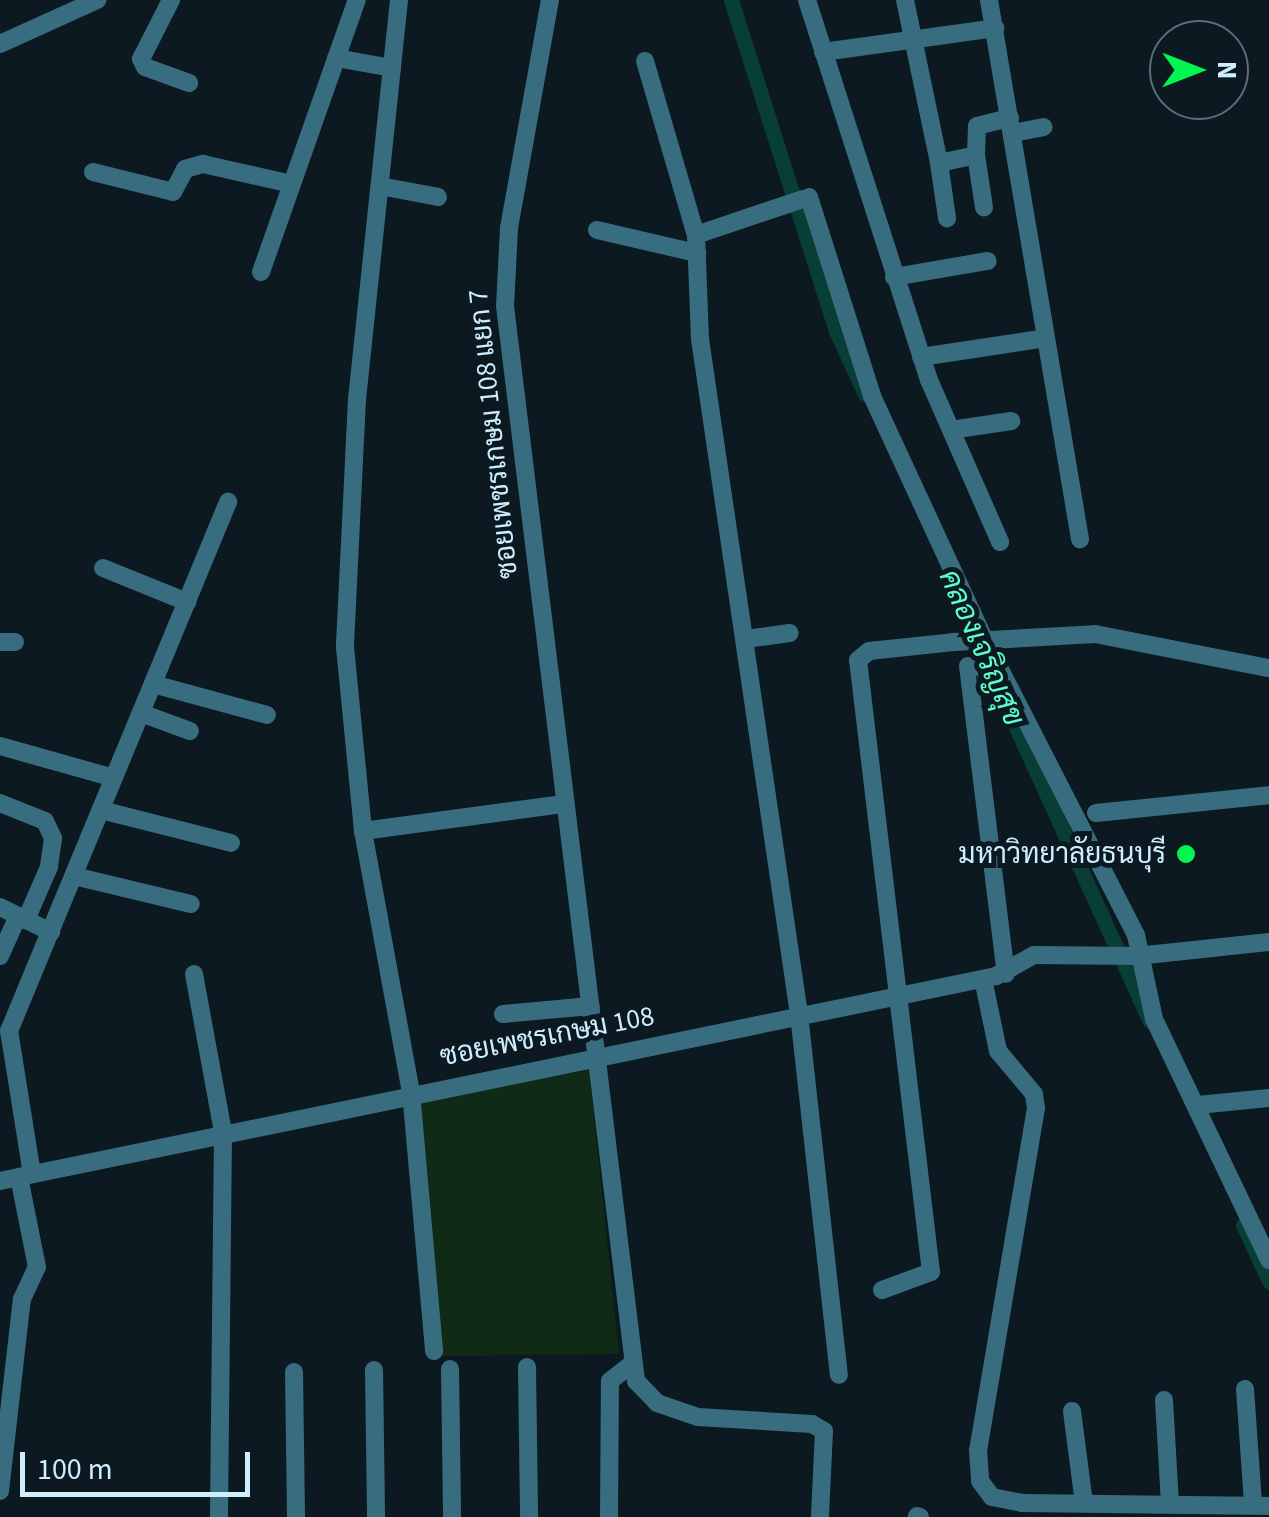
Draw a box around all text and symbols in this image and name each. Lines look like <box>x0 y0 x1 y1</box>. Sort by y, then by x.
north arrow <box>1149 20 1249 120</box>
text: N <box>1207 61 1247 79</box>
street label: ซอยเพชรเกษม 108 แยก 7 <box>461 288 525 580</box>
water label: คลองเจริญสุข <box>931 564 1031 732</box>
place label: มหาวิทยาลัยธนบุรี <box>958 837 1166 871</box>
marker: มหาวิทยาลัยธนบุรี <box>1175 843 1197 865</box>
street label: ซอยเพชรเกษม 108 <box>437 999 657 1073</box>
scale bar <box>25 1432 255 1494</box>
text: 100 m <box>37 1448 113 1491</box>

